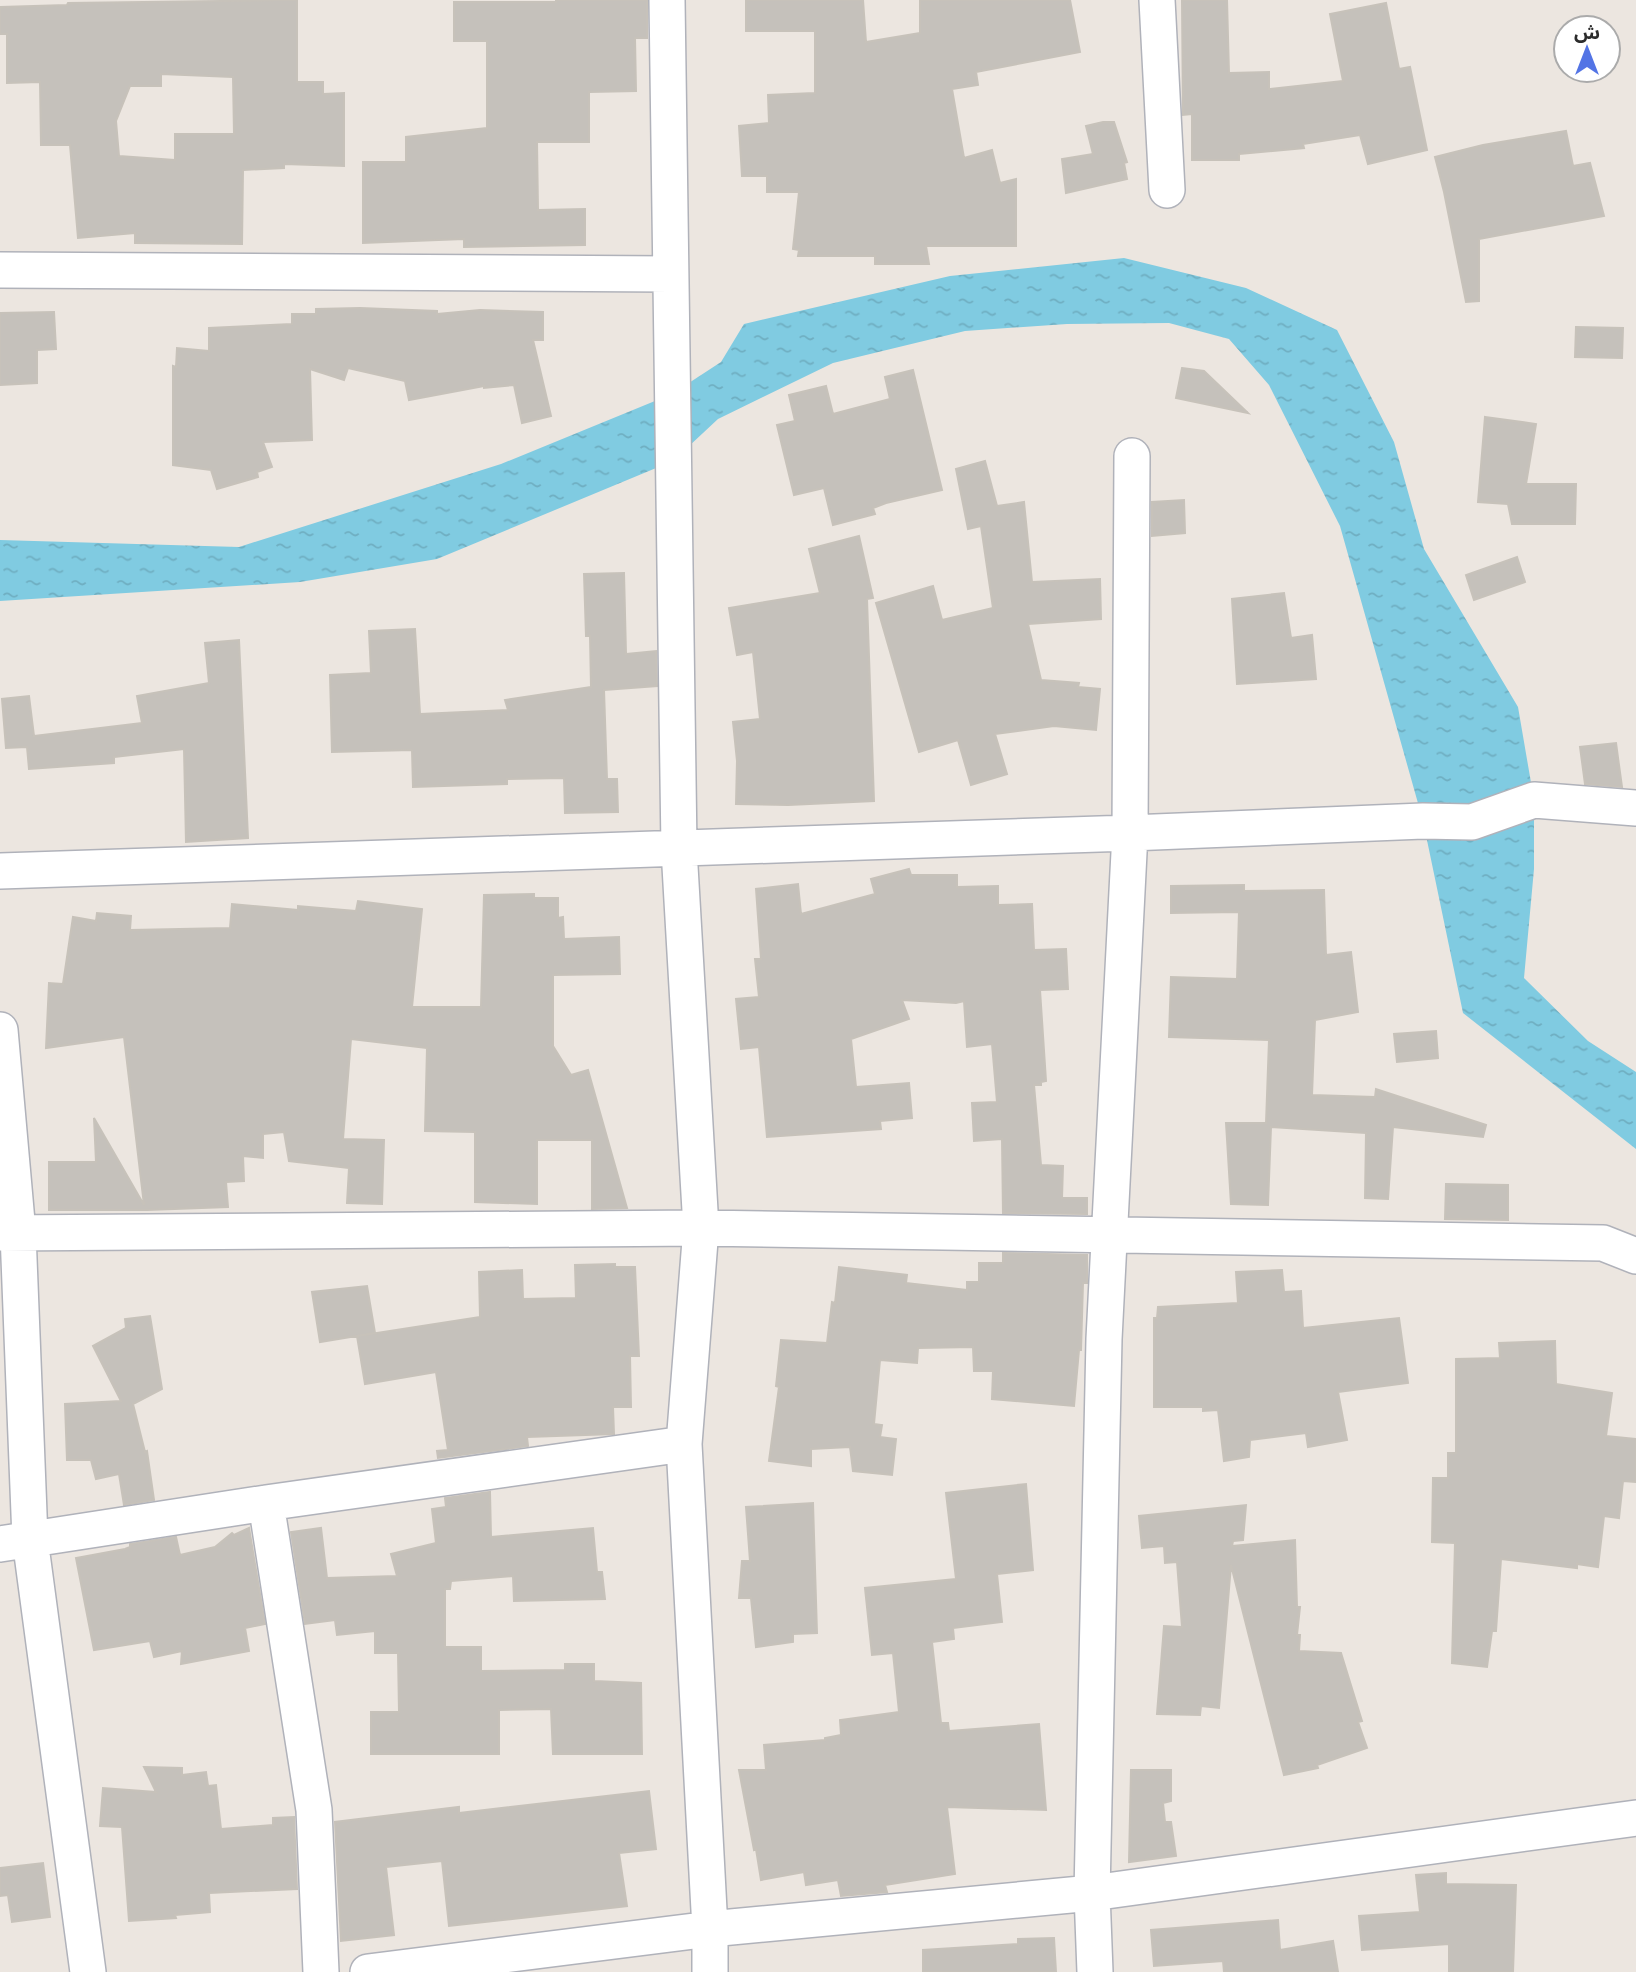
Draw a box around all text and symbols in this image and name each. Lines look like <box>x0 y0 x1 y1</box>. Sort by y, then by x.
north arrow <box>1552 14 1622 84</box>
text: ش <box>1574 19 1600 45</box>

